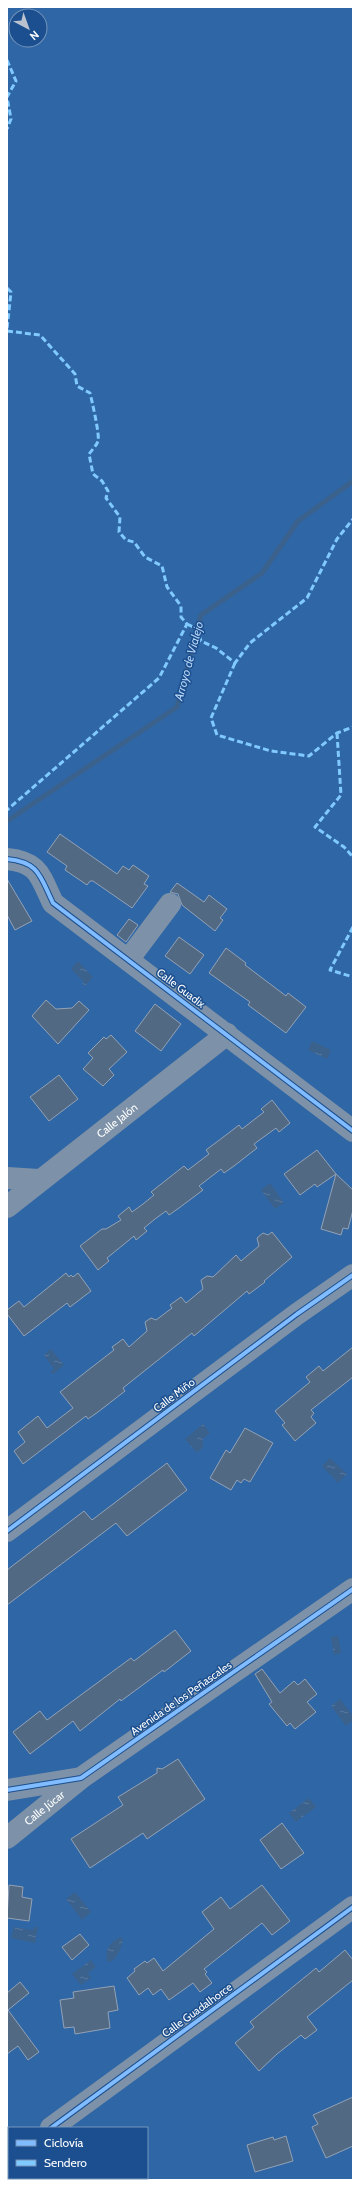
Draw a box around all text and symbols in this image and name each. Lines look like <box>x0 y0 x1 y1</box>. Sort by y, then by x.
north arrow <box>8 8 48 48</box>
text: N <box>27 28 42 43</box>
water label: Arroyo de Vialejo <box>170 620 206 703</box>
street label: Calle Guadix <box>154 965 209 1011</box>
street label: Calle Jalón <box>94 1100 140 1141</box>
street label: Calle Miño <box>150 1375 198 1415</box>
street label: Avenida de los Peñascales <box>128 1658 235 1738</box>
street label: Calle Júcar <box>21 1787 68 1828</box>
street label: Calle Guadalhorce <box>159 1980 235 2040</box>
legend <box>8 2127 148 2179</box>
text: Ciclovía <box>44 2135 83 2150</box>
text: Sendero <box>44 2155 87 2170</box>

